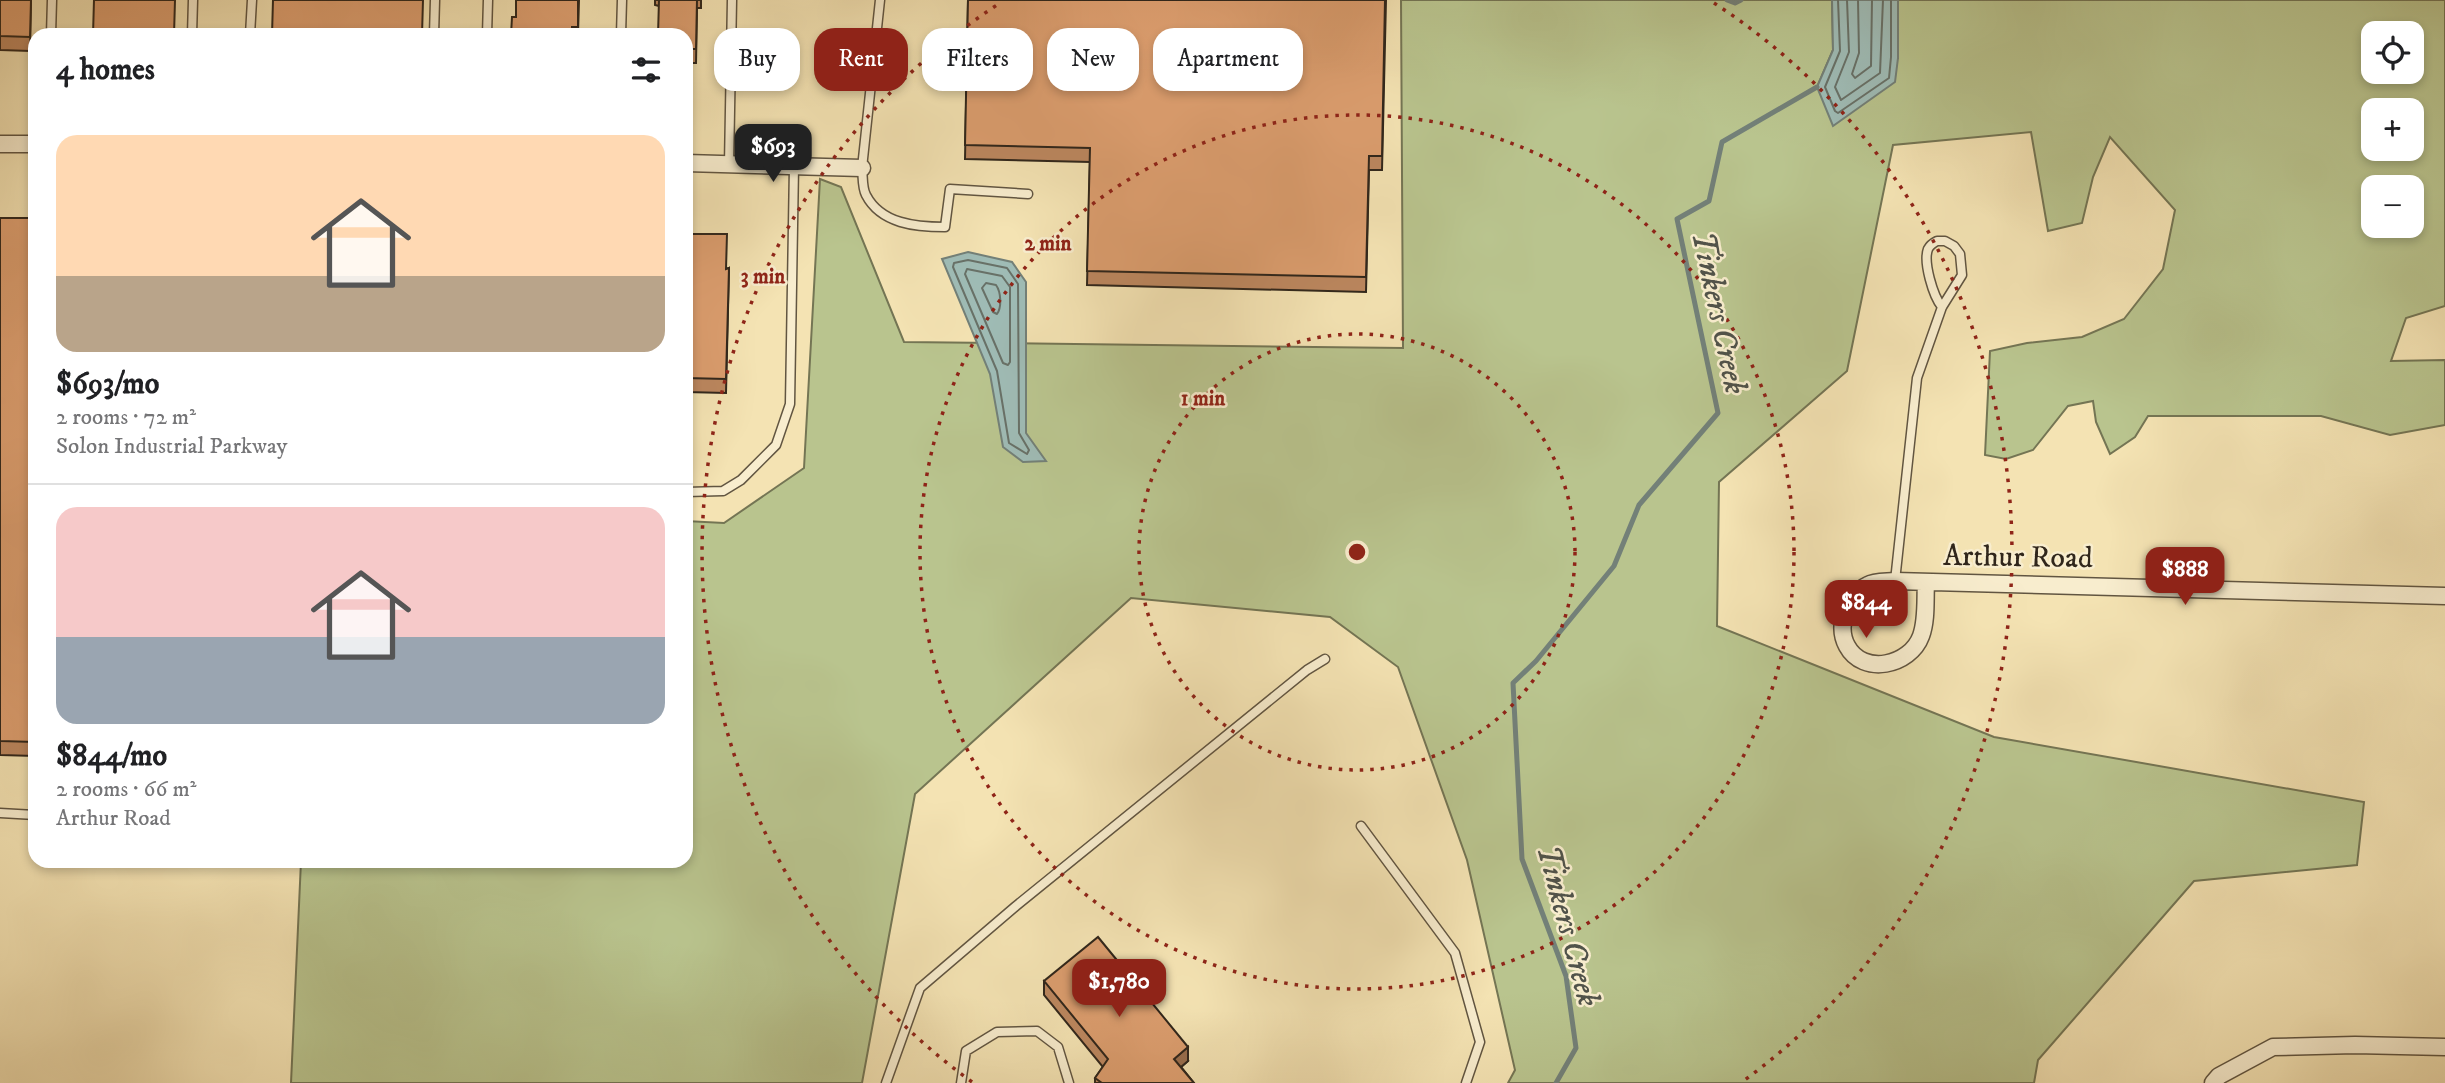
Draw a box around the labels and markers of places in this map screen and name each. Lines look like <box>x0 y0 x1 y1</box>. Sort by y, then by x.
pin: $693 <box>732 124 814 184</box>
centre of rings <box>1345 540 1369 564</box>
pin: $888 <box>2144 548 2226 607</box>
pin: $844 <box>1825 580 1907 640</box>
pin: $1,780 <box>1062 960 1176 1019</box>

